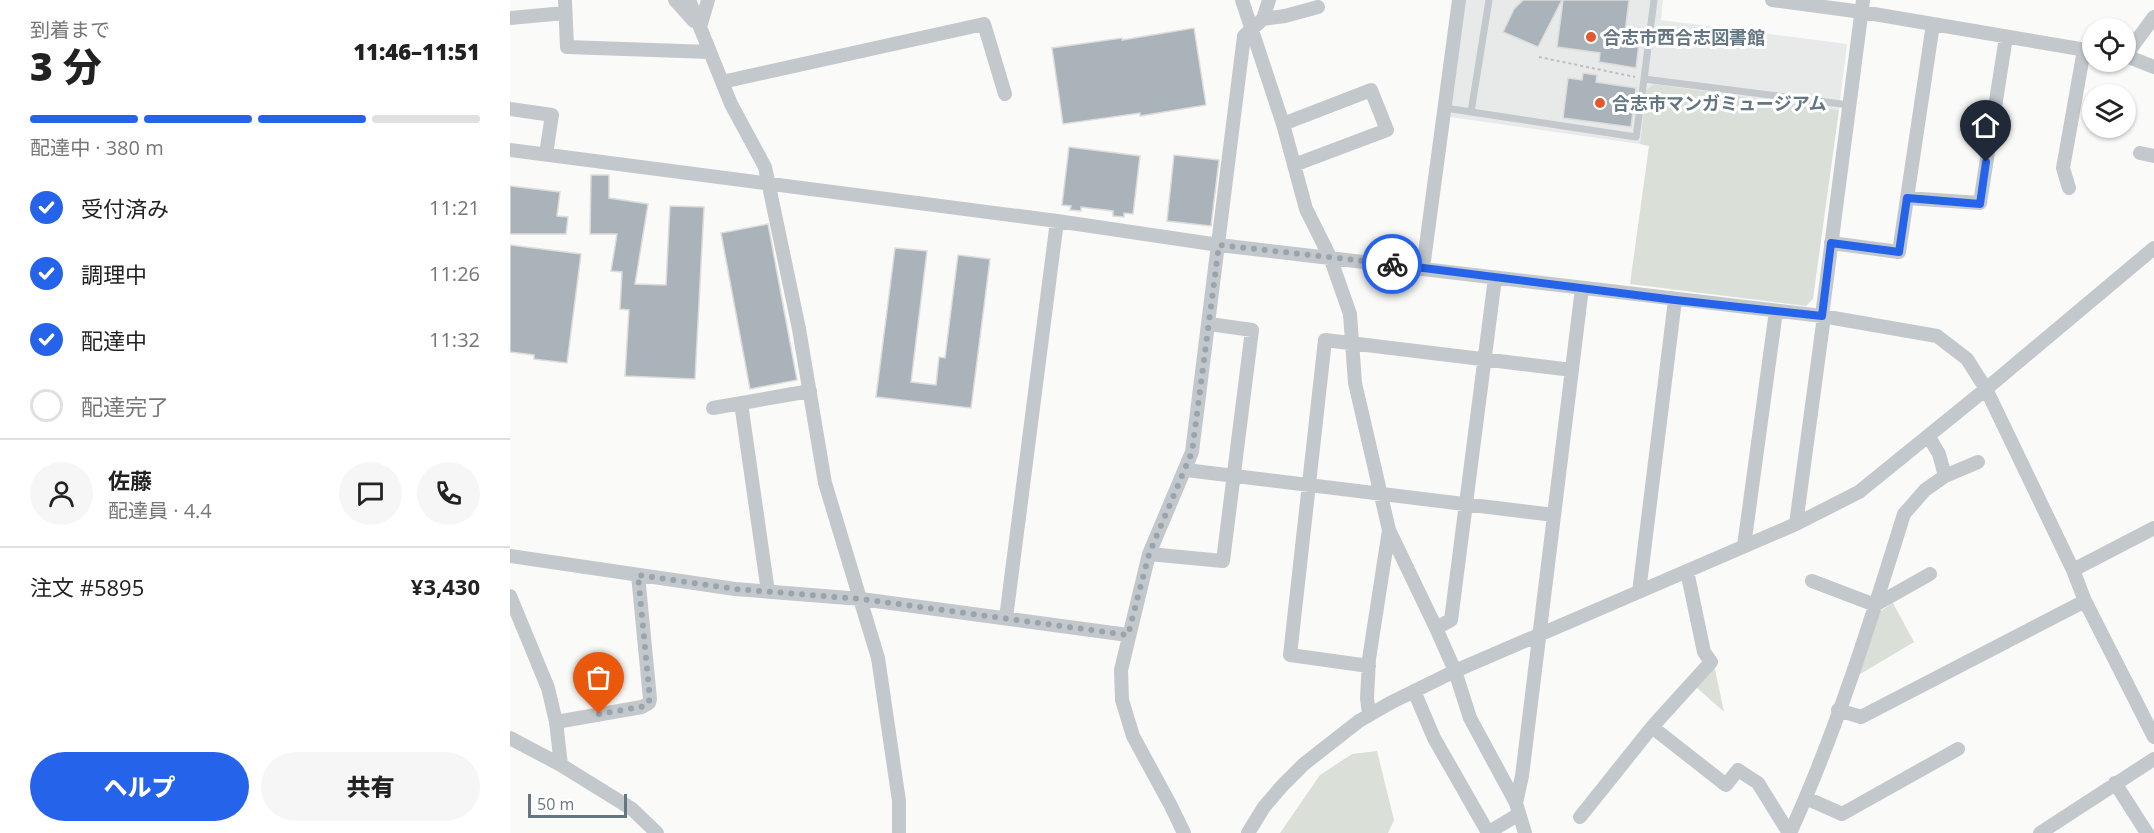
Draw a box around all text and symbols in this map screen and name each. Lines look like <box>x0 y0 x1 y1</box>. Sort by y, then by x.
text: 到着まで <box>30 16 110 43</box>
map controls <box>2082 18 2136 138</box>
button: locate <box>2082 18 2136 72</box>
place label: 合志市西合志図書館 <box>1603 25 1765 49</box>
marker: 合志市西合志図書館 <box>1584 30 1598 44</box>
text: 11:46–11:51 <box>353 36 480 66</box>
text: 3 分 <box>30 39 102 92</box>
button: layers <box>2082 84 2136 138</box>
place label: 合志市マンガミュージアム <box>1612 91 1826 115</box>
marker: 合志市マンガミュージアム <box>1593 96 1607 110</box>
pin <box>1960 100 2011 162</box>
icon: home <box>1969 109 2002 142</box>
text: 配達中 · 380 m <box>30 134 164 161</box>
icon: check <box>30 191 63 224</box>
text: 受付済み <box>81 193 169 223</box>
text: 11:21 <box>429 194 480 221</box>
courier <box>1362 234 1422 294</box>
icon: bike <box>1376 248 1409 281</box>
icon: check <box>30 257 63 290</box>
text: 調理中 <box>81 259 147 289</box>
text: 11:26 <box>429 260 480 287</box>
icon: check <box>30 323 63 356</box>
text: 配達中 <box>81 325 147 355</box>
text: 11:32 <box>429 326 480 353</box>
text: 配達完了 <box>81 391 169 421</box>
button: person <box>30 462 93 525</box>
button: chat <box>339 462 402 525</box>
button: phone <box>417 462 480 525</box>
text: 佐藤 <box>108 465 152 495</box>
text: 配達員 · 4.4 <box>108 497 212 524</box>
text: ¥3,430 <box>411 571 480 601</box>
text: 注文 #5895 <box>30 572 144 602</box>
pin <box>573 652 624 714</box>
icon: bag <box>582 661 615 694</box>
button: ヘルプ <box>30 752 249 821</box>
button: 共有 <box>261 752 480 821</box>
scale bar <box>528 791 627 818</box>
text: 50 m <box>537 793 574 815</box>

